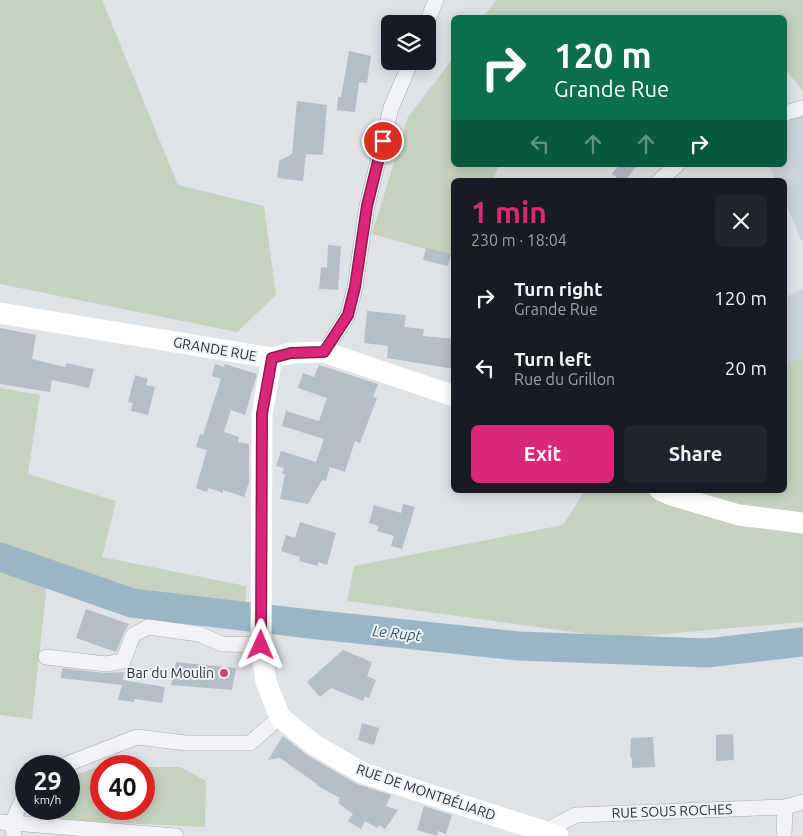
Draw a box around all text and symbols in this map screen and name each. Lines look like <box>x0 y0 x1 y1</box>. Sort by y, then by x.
map controls <box>381 15 436 70</box>
button: layers <box>381 15 436 70</box>
icon: right <box>471 35 536 100</box>
text: 120 m <box>554 35 652 75</box>
text: Grande Rue <box>554 76 669 101</box>
pin <box>362 120 404 162</box>
icon: arrive <box>369 127 397 155</box>
icon: left <box>526 130 554 158</box>
icon: ahead <box>579 130 607 158</box>
icon: ahead <box>632 130 660 158</box>
icon: right <box>685 130 713 158</box>
text: 1 min <box>471 195 547 229</box>
button: close <box>715 195 767 247</box>
text: 230 m · 18:04 <box>471 231 567 249</box>
text: Turn right <box>514 278 602 300</box>
icon: right <box>471 284 499 312</box>
text: 120 m <box>714 287 767 309</box>
text: Grande Rue <box>514 300 598 318</box>
street label: GRANDE RUE <box>172 334 258 364</box>
text: Turn left <box>514 348 592 370</box>
icon: left <box>471 354 499 382</box>
text: 20 m <box>725 357 767 379</box>
text: Rue du Grillon <box>514 370 615 388</box>
button: Exit <box>471 425 614 483</box>
button: Share <box>624 425 767 483</box>
position arrow <box>234 618 286 670</box>
water label: Le Rupt <box>372 622 422 644</box>
place label: Bar du Moulin <box>127 665 214 681</box>
marker: Bar du Moulin <box>218 667 230 679</box>
speed limit sign: 40 <box>90 755 155 820</box>
street label: RUE DE MONTBÉLIARD <box>354 760 498 823</box>
text: 29 <box>33 767 62 795</box>
text: km/h <box>34 793 61 806</box>
street label: RUE SOUS ROCHES <box>611 801 733 821</box>

